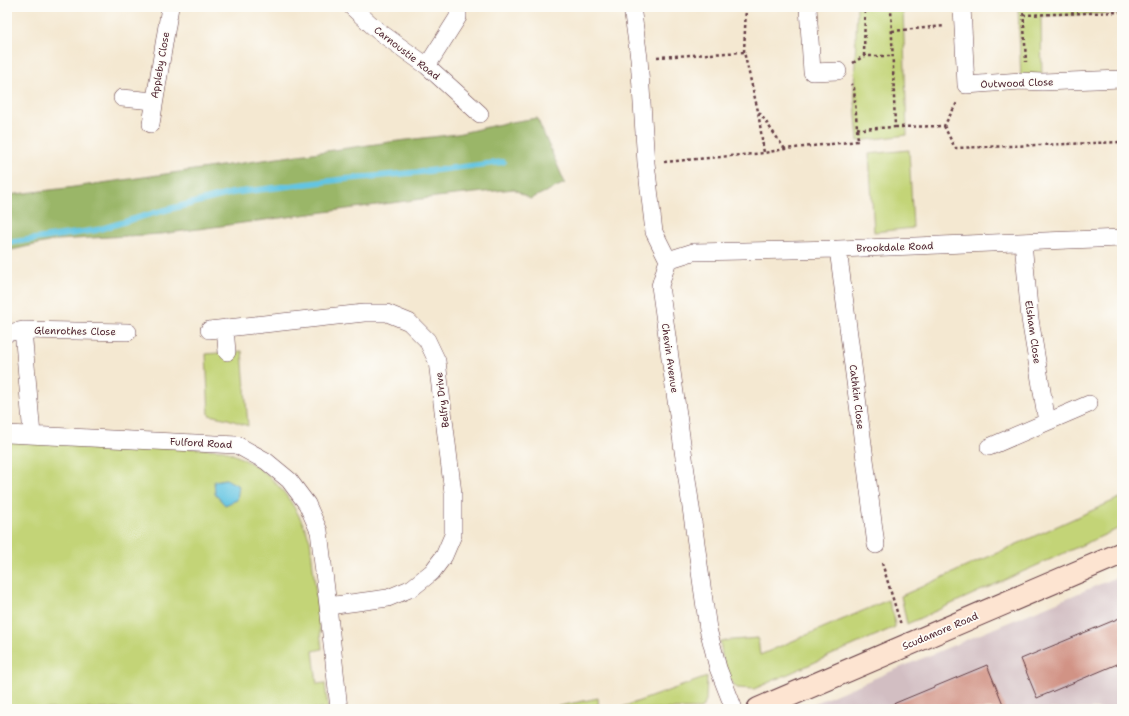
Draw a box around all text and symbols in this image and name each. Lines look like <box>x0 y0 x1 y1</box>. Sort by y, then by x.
street label: Carnoustie Road <box>371 23 443 83</box>
street label: Appleby Close <box>148 30 172 99</box>
street label: Outwood Close <box>980 75 1054 91</box>
street label: Brookdale Road <box>856 239 934 255</box>
street label: Elsham Close <box>1022 300 1044 365</box>
street label: Chevin Avenue <box>659 322 681 394</box>
street label: Glenrothes Close <box>34 324 116 338</box>
street label: Cathkin Close <box>847 364 867 431</box>
street label: Belfry Drive <box>432 371 452 429</box>
street label: Fulford Road <box>169 435 233 451</box>
street label: Scudamore Road <box>900 609 981 653</box>

